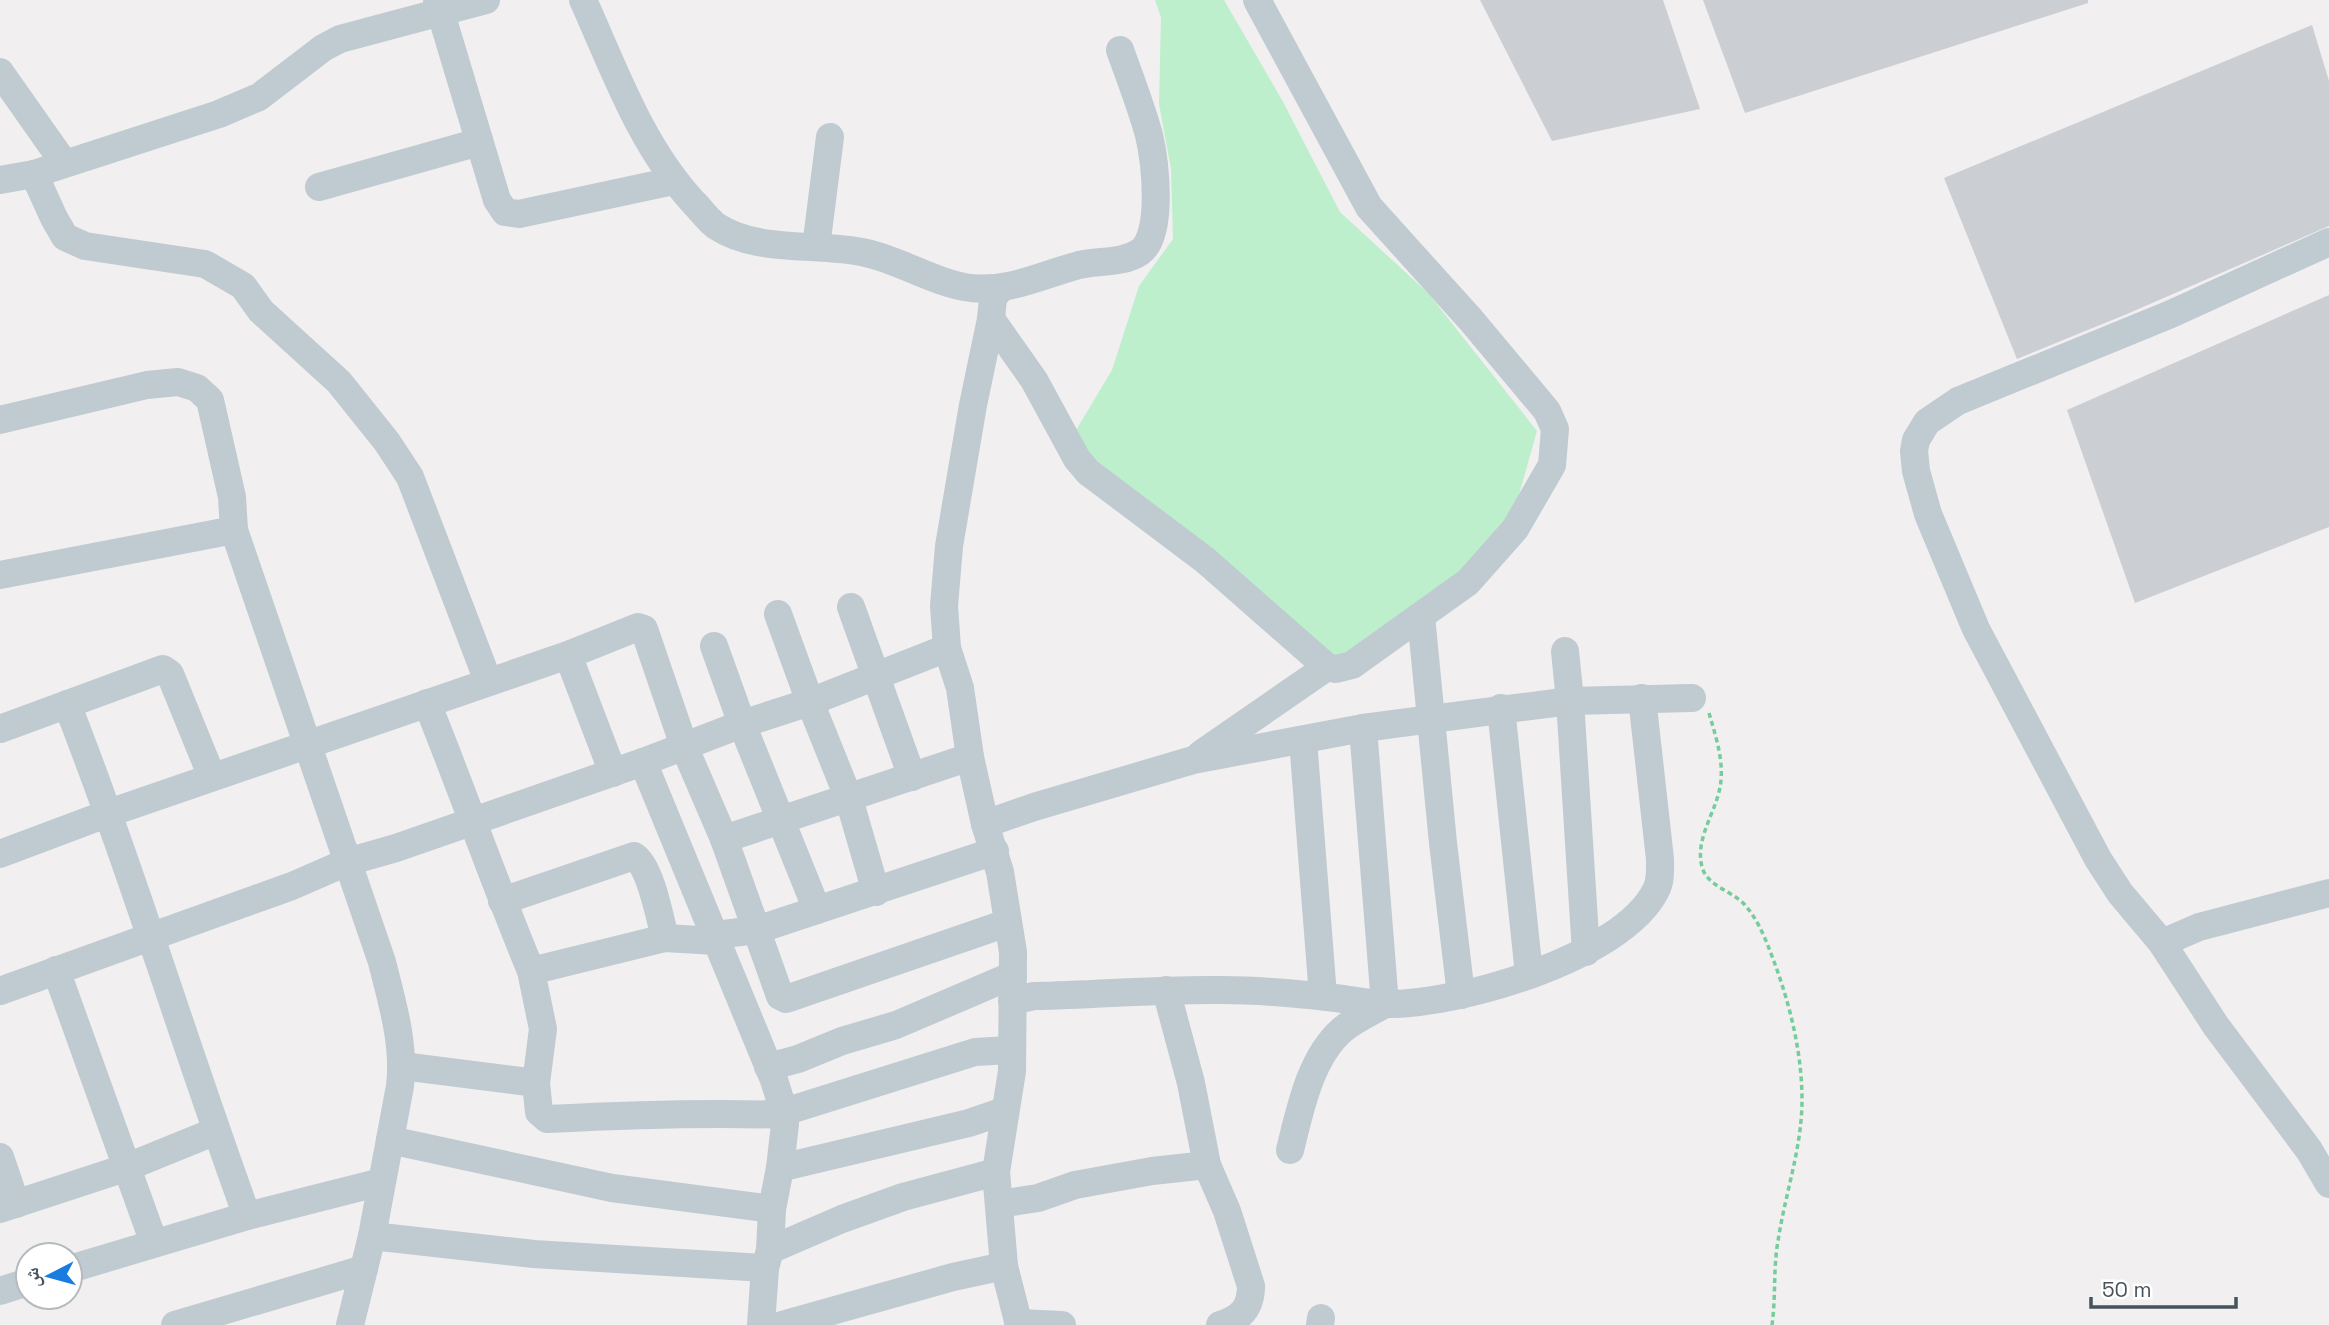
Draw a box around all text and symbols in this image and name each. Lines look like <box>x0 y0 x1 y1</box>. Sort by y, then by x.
north arrow <box>14 1241 84 1311</box>
text: ش <box>19 1266 46 1289</box>
scale bar <box>2091 1266 2236 1310</box>
text: 50 m <box>2102 1276 2152 1303</box>

